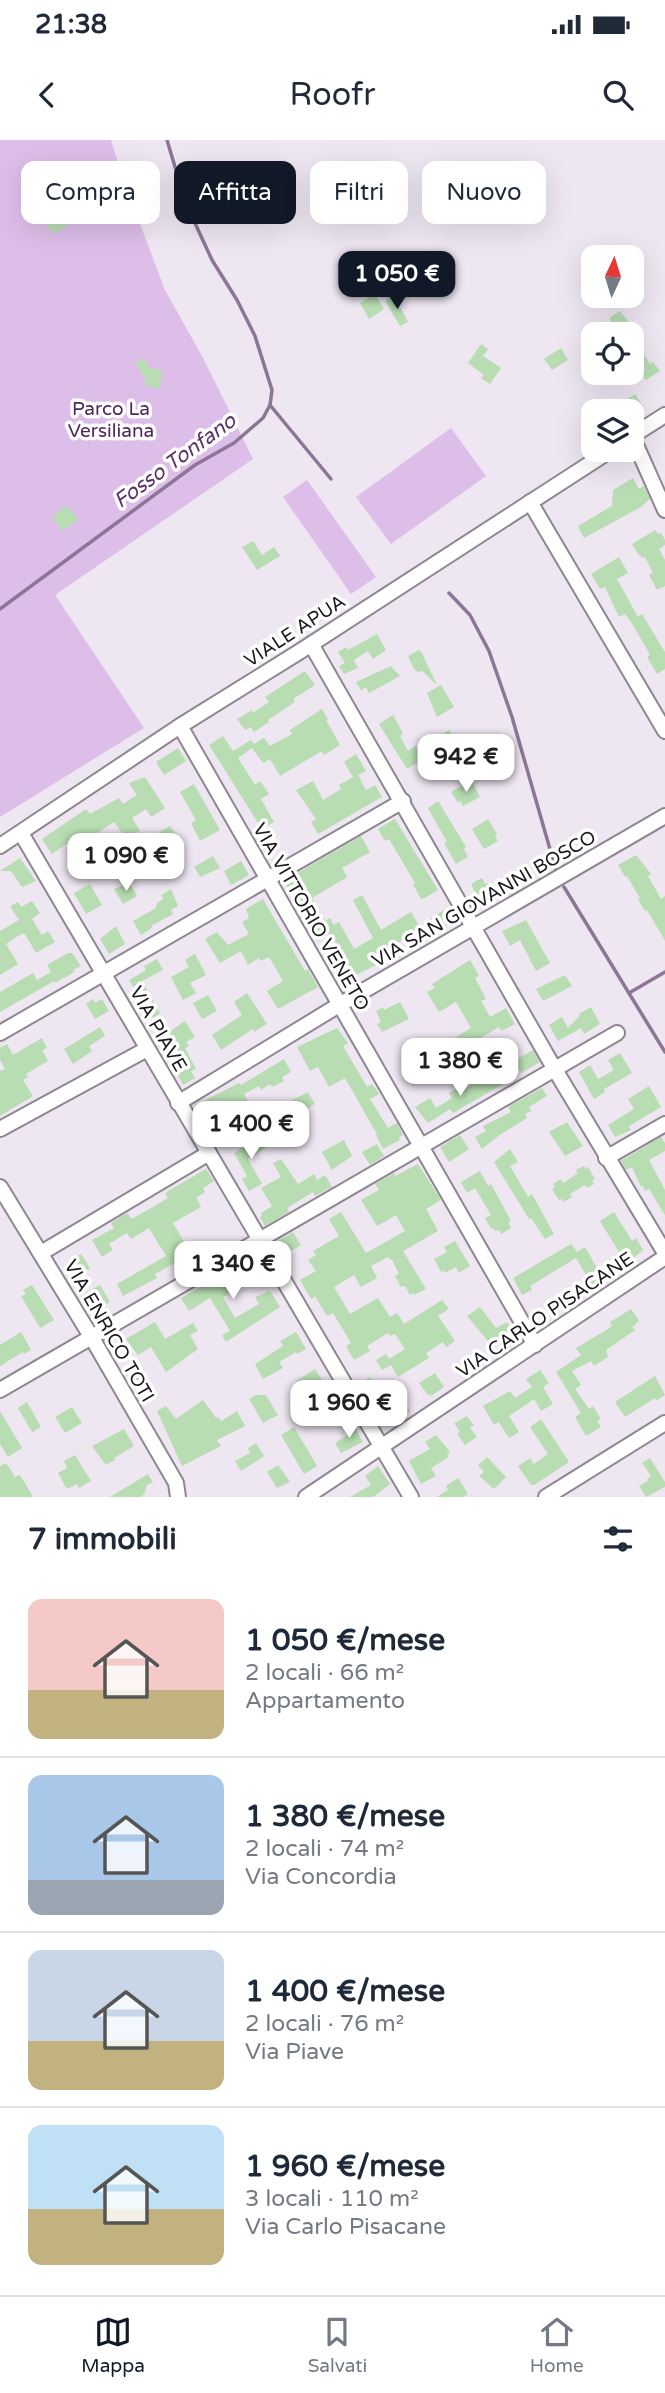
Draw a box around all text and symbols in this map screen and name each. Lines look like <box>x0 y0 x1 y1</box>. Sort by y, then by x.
text: 21:38 <box>35 9 107 40</box>
icon: back <box>28 76 66 114</box>
text: Roofr <box>289 76 376 114</box>
icon: search <box>599 76 637 114</box>
chip: Compra <box>21 161 160 224</box>
chip: Affitta <box>174 161 296 224</box>
chip: Filtri <box>310 161 408 224</box>
chip: Nuovo <box>422 161 546 224</box>
north arrow <box>581 245 644 308</box>
map controls <box>581 245 644 462</box>
pin: 1 050 € <box>332 251 462 311</box>
text: 1 050 € <box>354 260 440 288</box>
button: locate <box>581 322 644 385</box>
park label: Parco La Versiliana <box>68 398 154 442</box>
button: layers <box>581 399 644 462</box>
water label: Fosso Tonfano <box>109 408 242 514</box>
street label: VIALE APUA <box>240 590 350 672</box>
pin: 942 € <box>417 734 515 794</box>
text: 942 € <box>434 743 499 771</box>
street label: VIA VITTORIO VENETO <box>248 819 374 1015</box>
street label: VIA SAN GIOVANNI BOSCO <box>368 826 600 972</box>
pin: 1 090 € <box>61 834 191 893</box>
text: 1 090 € <box>83 842 169 870</box>
street label: VIA PIAVE <box>125 983 191 1075</box>
pin: 1 380 € <box>395 1038 525 1098</box>
text: 1 380 € <box>417 1047 503 1075</box>
pin: 1 400 € <box>186 1102 316 1161</box>
text: 1 400 € <box>208 1110 294 1138</box>
pin: 1 340 € <box>168 1242 298 1301</box>
street label: VIA CARLO PISACANE <box>452 1248 638 1382</box>
text: 1 340 € <box>190 1250 276 1278</box>
street label: VIA ENRICO TOTI <box>59 1256 159 1406</box>
pin: 1 960 € <box>284 1380 414 1440</box>
text: 1 960 € <box>306 1389 392 1417</box>
icon: filters <box>599 1520 637 1558</box>
text: 7 immobili <box>28 1521 177 1558</box>
text: 1 050 €/mese <box>245 1622 445 1659</box>
icon: home <box>84 1627 168 1711</box>
text: 2 locali · 66 m² <box>245 1659 404 1687</box>
text: Appartamento <box>245 1687 405 1715</box>
text: 1 380 €/mese <box>245 1798 445 1835</box>
icon: home <box>84 1803 168 1887</box>
text: 2 locali · 74 m² <box>245 1835 404 1863</box>
text: Via Concordia <box>245 1863 397 1891</box>
text: 1 400 €/mese <box>245 1973 445 2010</box>
icon: home <box>84 1978 168 2062</box>
text: 2 locali · 76 m² <box>245 2010 404 2038</box>
text: Via Piave <box>245 2038 344 2066</box>
text: 1 960 €/mese <box>245 2148 445 2185</box>
icon: home <box>84 2153 168 2237</box>
text: 3 locali · 110 m² <box>245 2185 419 2213</box>
text: Via Carlo Pisacane <box>245 2213 446 2241</box>
tab: Mappa <box>81 2313 145 2377</box>
tab: Salvati <box>308 2313 367 2377</box>
tab: Home <box>530 2313 584 2377</box>

